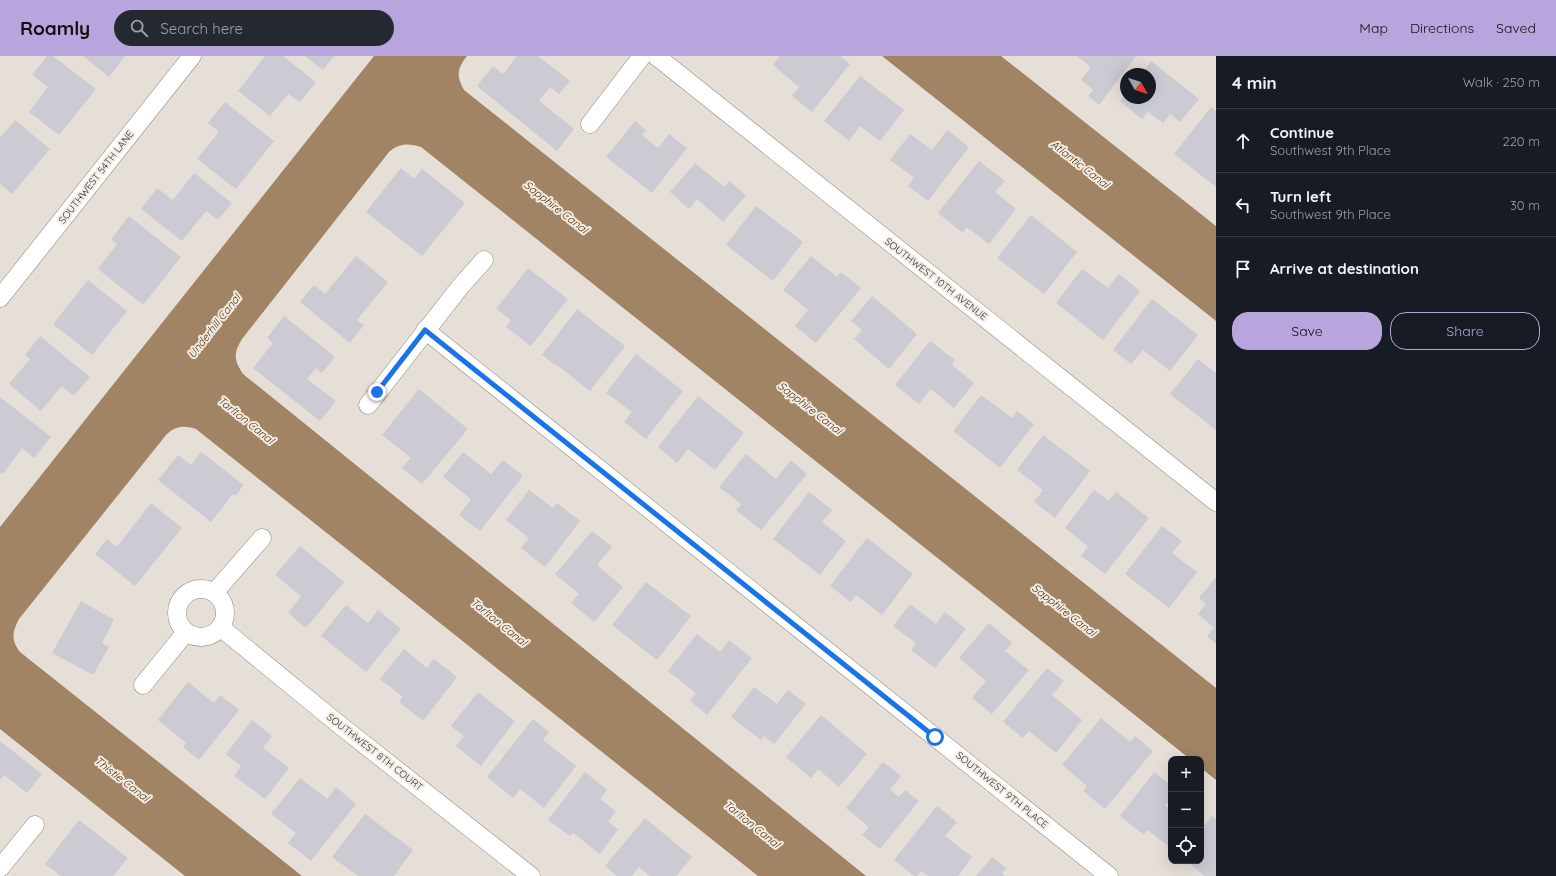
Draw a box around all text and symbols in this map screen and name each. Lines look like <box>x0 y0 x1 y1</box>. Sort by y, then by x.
search box <box>114 10 394 46</box>
text: Roamly <box>20 16 90 40</box>
icon: search <box>128 17 150 39</box>
text: Search here <box>160 19 243 38</box>
text: Map <box>1359 19 1388 37</box>
text: Directions <box>1410 19 1474 37</box>
text: Saved <box>1496 19 1536 37</box>
north arrow <box>1120 68 1156 104</box>
text: 4 min <box>1232 72 1277 93</box>
text: Walk · 250 m <box>1463 74 1540 90</box>
text: Continue <box>1270 123 1334 142</box>
street label: SOUTHWEST 54TH LANE <box>56 128 137 226</box>
icon: ahead <box>1232 130 1254 152</box>
text: 220 m <box>1502 133 1540 149</box>
water label: Atlantic Canal <box>1048 137 1113 192</box>
text: Southwest 9th Place <box>1270 142 1391 158</box>
water label: Sapphire Canal <box>521 178 592 237</box>
text: Turn left <box>1270 187 1332 206</box>
icon: left <box>1232 194 1254 216</box>
text: 30 m <box>1510 197 1540 213</box>
text: Southwest 9th Place <box>1270 206 1391 222</box>
street label: SOUTHWEST 10TH AVENUE <box>882 235 990 323</box>
icon: arrive <box>1232 258 1254 280</box>
text: Arrive at destination <box>1270 259 1419 278</box>
water label: Underhill Canal <box>185 290 244 361</box>
button: Save <box>1232 312 1382 350</box>
button: Share <box>1390 312 1540 350</box>
water label: Sapphire Canal <box>775 379 846 438</box>
route end <box>368 383 386 401</box>
water label: Tarlton Canal <box>215 393 278 448</box>
water label: Sapphire Canal <box>1029 581 1100 640</box>
water label: Tarlton Canal <box>468 595 531 650</box>
street label: SOUTHWEST 8TH COURT <box>324 710 426 794</box>
route start <box>926 728 944 746</box>
street label: SOUTHWEST 9TH PLACE <box>953 749 1051 831</box>
water label: Thistle Canal <box>92 753 153 805</box>
map controls <box>1168 756 1204 864</box>
button: + <box>1168 756 1204 792</box>
button: − <box>1168 792 1204 828</box>
water label: Tarlton Canal <box>721 797 784 852</box>
button: locate <box>1168 828 1204 864</box>

